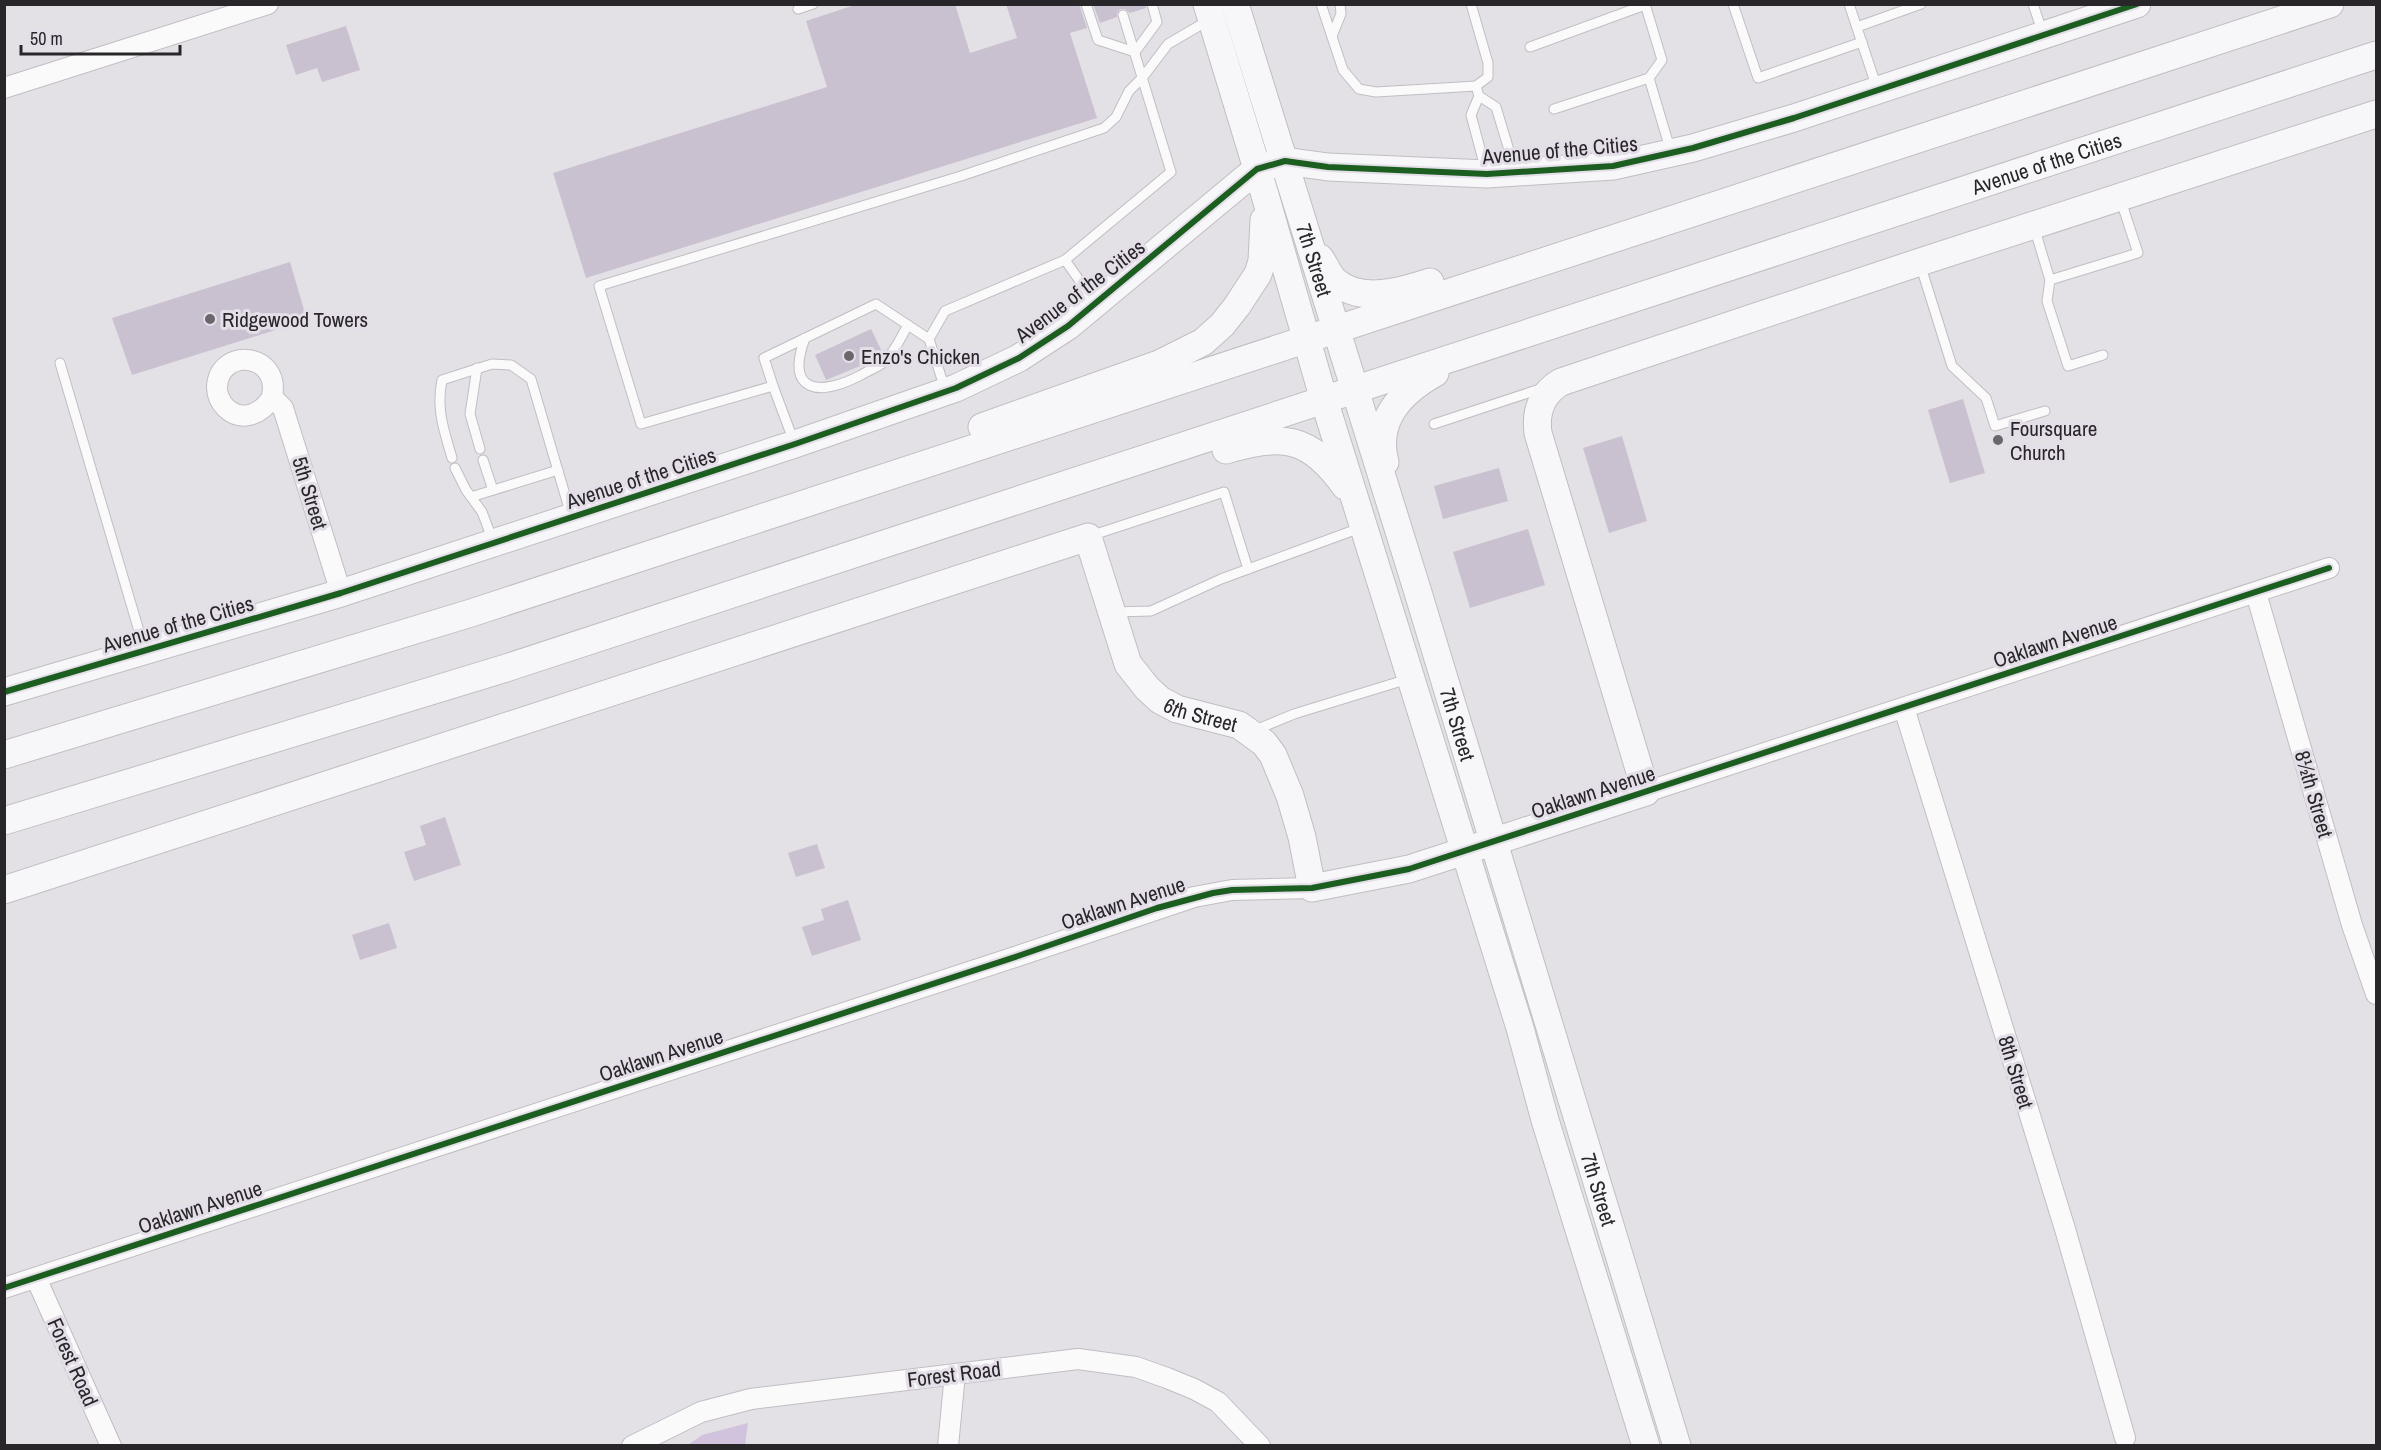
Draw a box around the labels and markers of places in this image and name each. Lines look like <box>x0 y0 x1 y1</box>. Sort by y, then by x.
place label: Ridgewood Towers <box>222 305 368 334</box>
marker: Ridgewood Towers <box>203 312 217 326</box>
place label: Enzo's Chicken <box>861 342 980 371</box>
marker: Enzo's Chicken <box>842 349 856 363</box>
place label: Foursquare Church <box>2010 414 2097 467</box>
marker: Foursquare Church <box>1991 433 2005 447</box>

